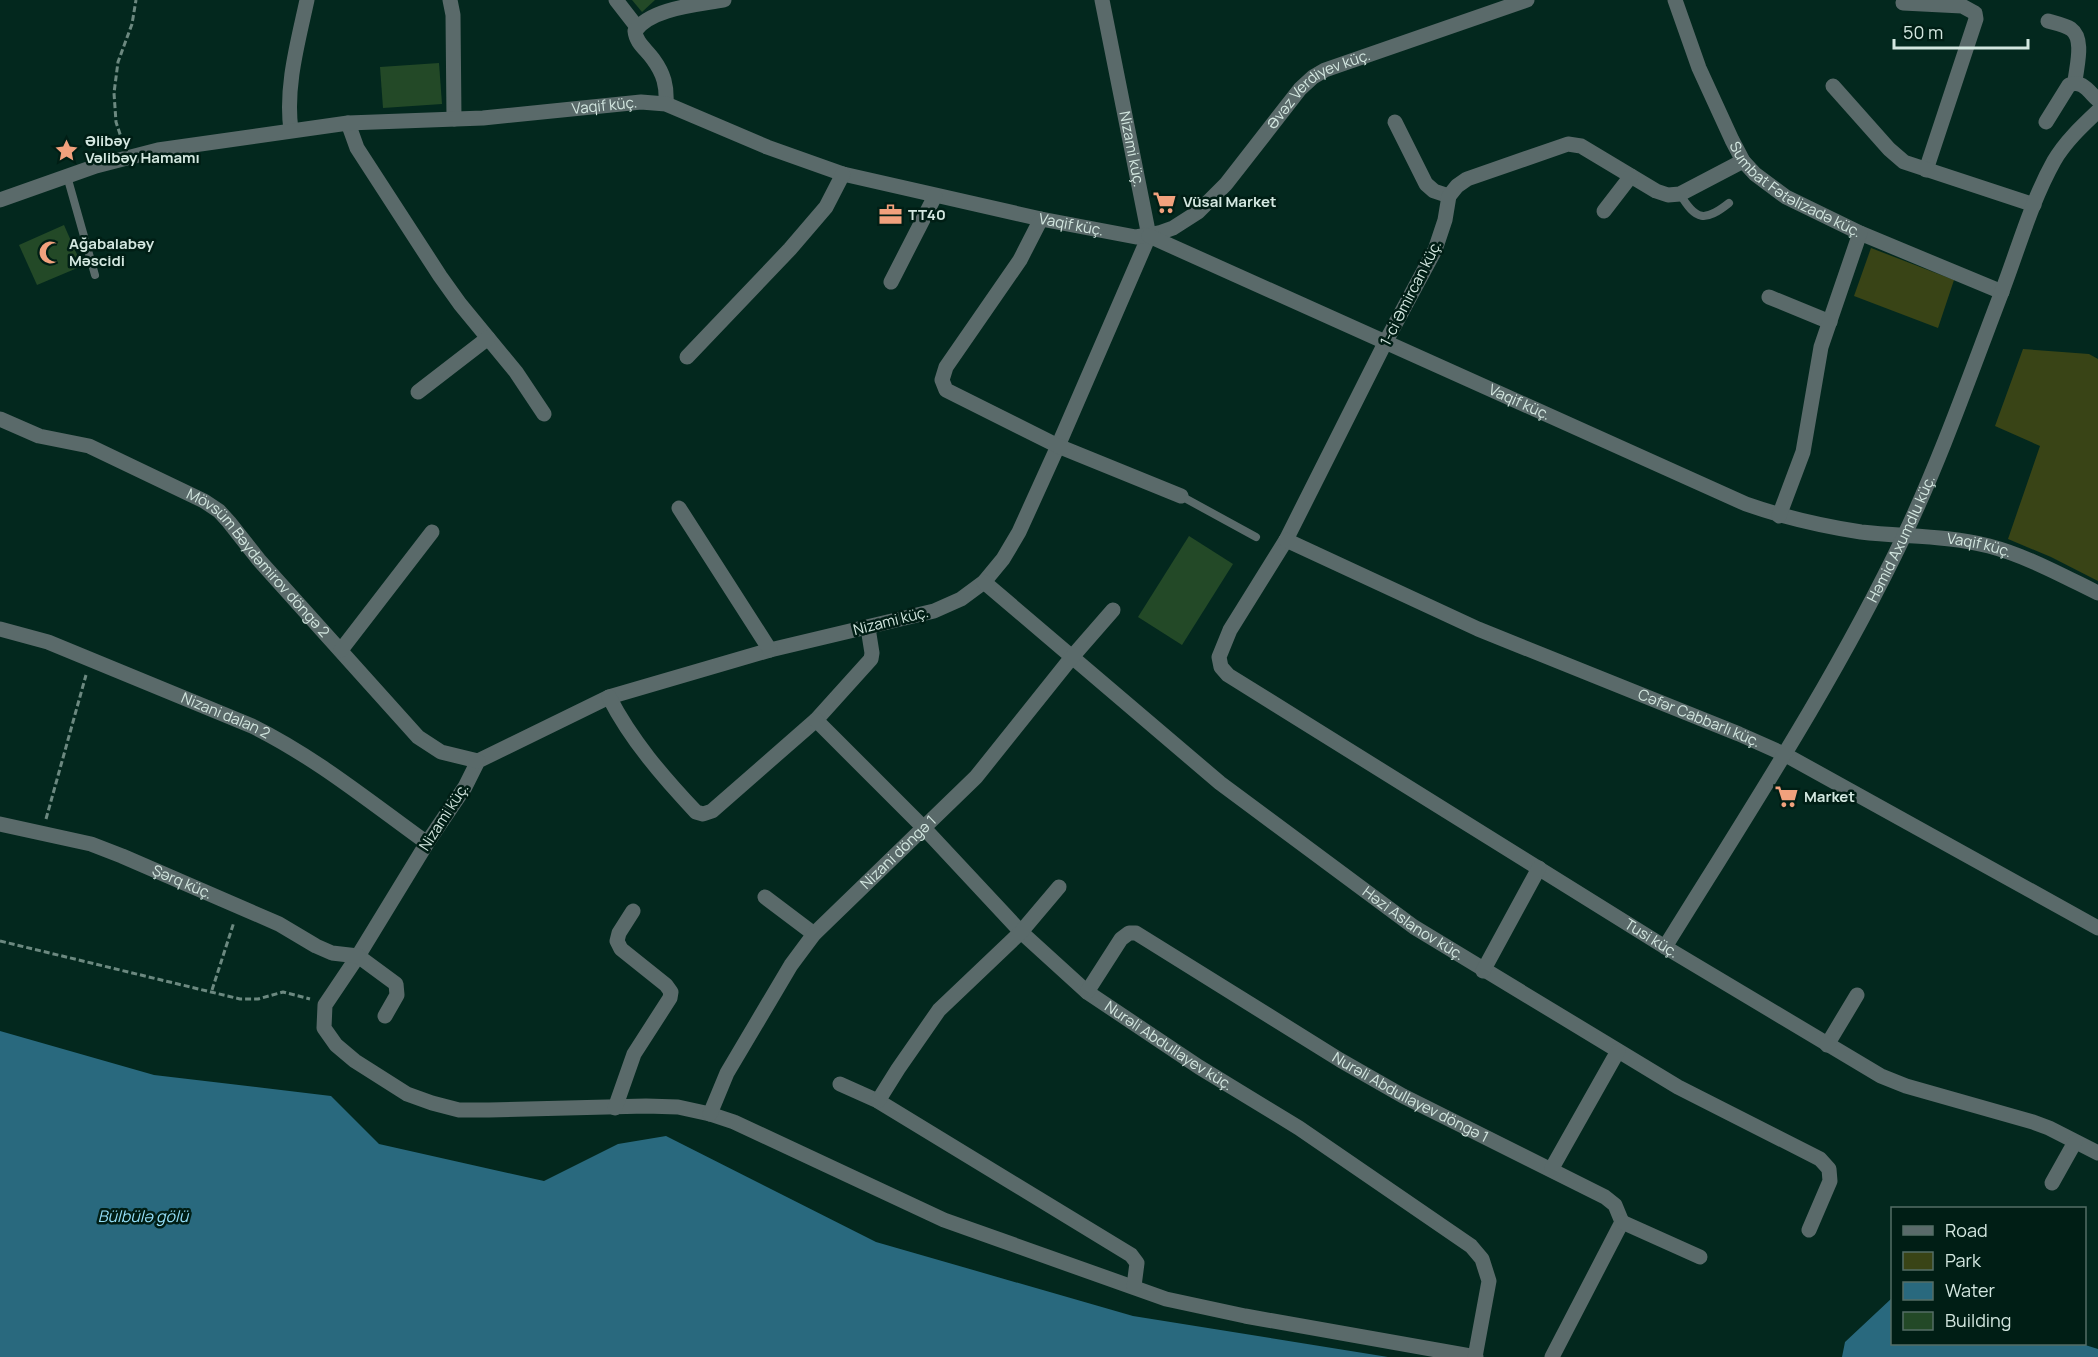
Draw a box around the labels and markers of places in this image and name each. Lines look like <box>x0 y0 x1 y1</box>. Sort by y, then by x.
place label: Əlibəy Vəlibəy Hamamı <box>85 130 200 168</box>
place icon: Əlibəy Vəlibəy Hamamı <box>54 137 80 163</box>
supermarket icon: Vüsal Market <box>1152 189 1178 215</box>
place label: Vüsal Market <box>1183 191 1276 212</box>
office icon: TT40 <box>877 202 903 228</box>
place label: TT40 <box>908 204 946 225</box>
place label: Ağabalabəy Məscidi <box>69 233 155 271</box>
mosque icon: Ağabalabəy Məscidi <box>38 240 64 266</box>
supermarket icon: Market <box>1773 784 1799 810</box>
place label: Market <box>1804 786 1855 807</box>

